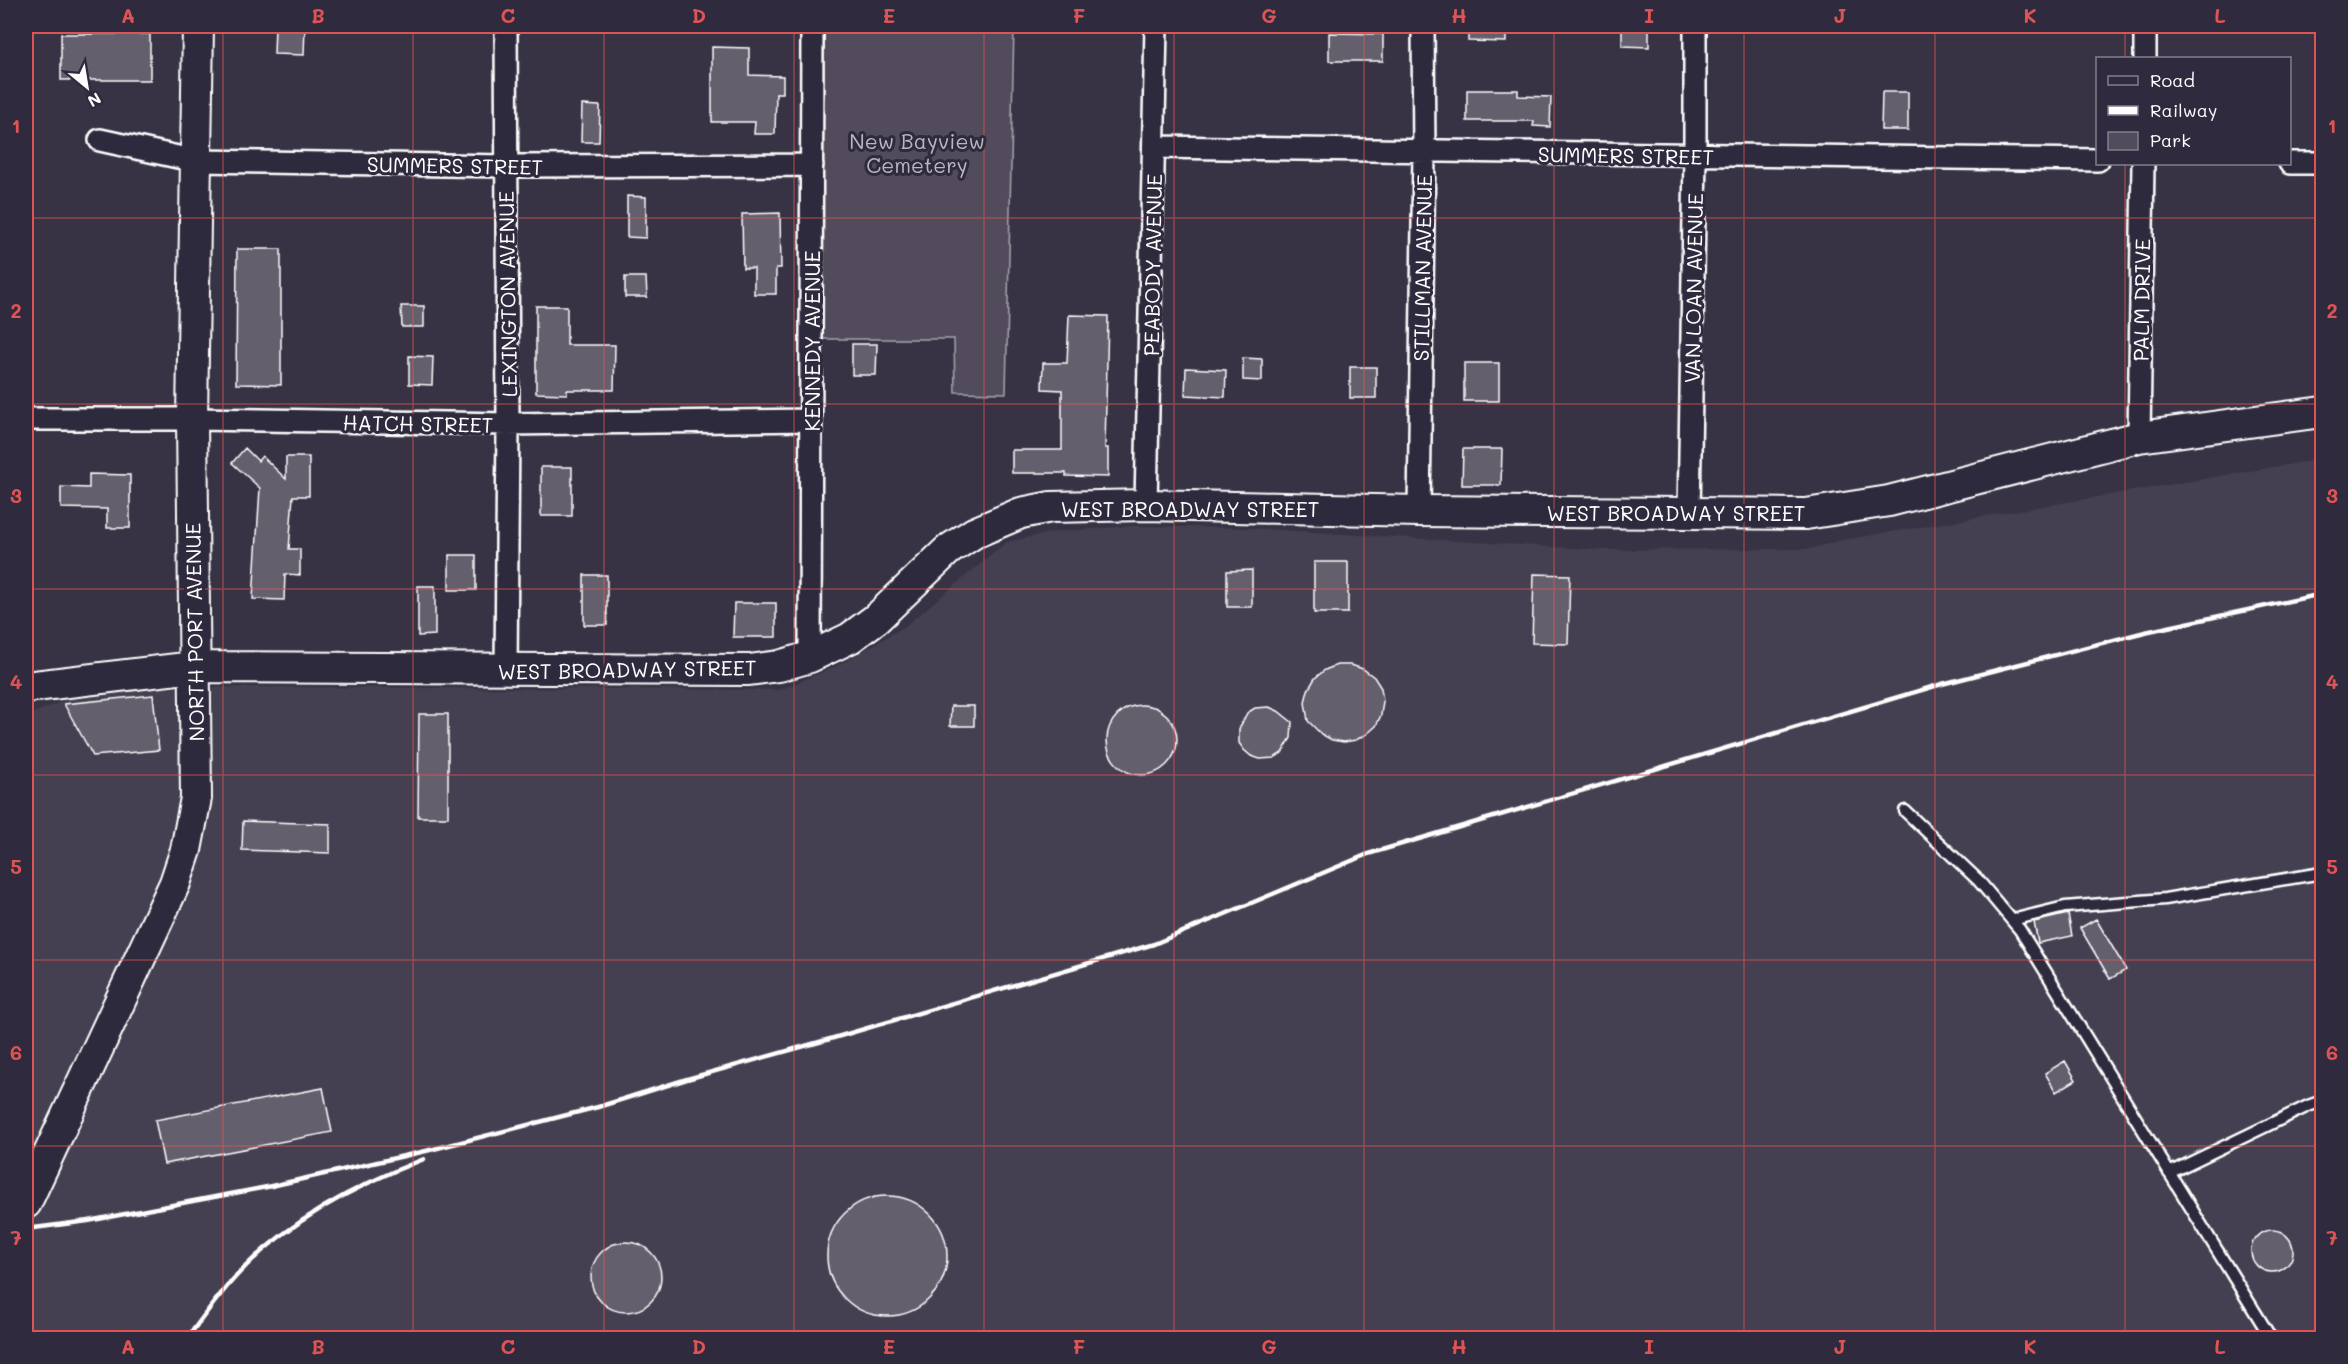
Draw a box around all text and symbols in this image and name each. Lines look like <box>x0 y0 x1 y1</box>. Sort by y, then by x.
text: A <box>121 2 135 28</box>
text: B <box>311 2 325 28</box>
text: C <box>501 2 516 28</box>
text: D <box>692 2 706 28</box>
text: E <box>883 2 895 28</box>
text: F <box>1073 2 1086 28</box>
text: G <box>1261 2 1277 28</box>
text: H <box>1451 2 1467 28</box>
text: I <box>1644 2 1654 28</box>
text: J <box>1833 2 1847 28</box>
text: K <box>2023 2 2037 28</box>
text: L <box>2214 2 2226 28</box>
north arrow <box>57 57 117 117</box>
legend <box>2096 57 2291 165</box>
text: Road <box>2150 68 2195 92</box>
text: N <box>84 88 105 113</box>
text: Railway <box>2150 98 2217 122</box>
text: 1 <box>12 112 20 138</box>
text: 1 <box>2328 112 2336 138</box>
park label: New Bayview Cemetery <box>849 127 985 178</box>
text: Park <box>2150 128 2191 152</box>
street label: SUMMERS STREET <box>1538 140 1714 170</box>
street label: SUMMERS STREET <box>367 150 543 180</box>
street label: PEABODY AVENUE <box>1137 174 1167 356</box>
street label: STILLMAN AVENUE <box>1407 174 1437 362</box>
street label: LEXINGTON AVENUE <box>492 191 522 397</box>
street label: VAN LOAN AVENUE <box>1678 193 1708 383</box>
street label: PALM DRIVE <box>2126 238 2156 362</box>
street label: KENNEDY AVENUE <box>798 250 825 432</box>
text: 2 <box>10 297 22 323</box>
text: 2 <box>2326 297 2338 323</box>
street label: HATCH STREET <box>342 408 494 438</box>
text: 3 <box>10 482 22 508</box>
text: 3 <box>2326 482 2338 508</box>
street label: WEST BROADWAY STREET <box>1061 495 1320 522</box>
street label: WEST BROADWAY STREET <box>1547 499 1806 526</box>
street label: NORTH PORT AVENUE <box>179 522 209 742</box>
street label: WEST BROADWAY STREET <box>497 653 757 685</box>
text: 4 <box>10 668 23 694</box>
text: 4 <box>2326 668 2339 694</box>
text: 5 <box>10 853 22 879</box>
text: 5 <box>2326 853 2338 879</box>
text: 6 <box>10 1039 22 1065</box>
text: 6 <box>2326 1039 2338 1065</box>
text: 7 <box>10 1224 22 1250</box>
text: 7 <box>2326 1224 2338 1250</box>
text: A <box>121 1333 135 1359</box>
text: B <box>311 1333 325 1359</box>
text: C <box>501 1333 516 1359</box>
text: D <box>692 1333 706 1359</box>
text: E <box>883 1333 895 1359</box>
text: F <box>1073 1333 1086 1359</box>
text: G <box>1261 1333 1277 1359</box>
text: H <box>1451 1333 1467 1359</box>
text: I <box>1644 1333 1654 1359</box>
text: J <box>1833 1333 1847 1359</box>
text: K <box>2023 1333 2037 1359</box>
text: L <box>2214 1333 2226 1359</box>

